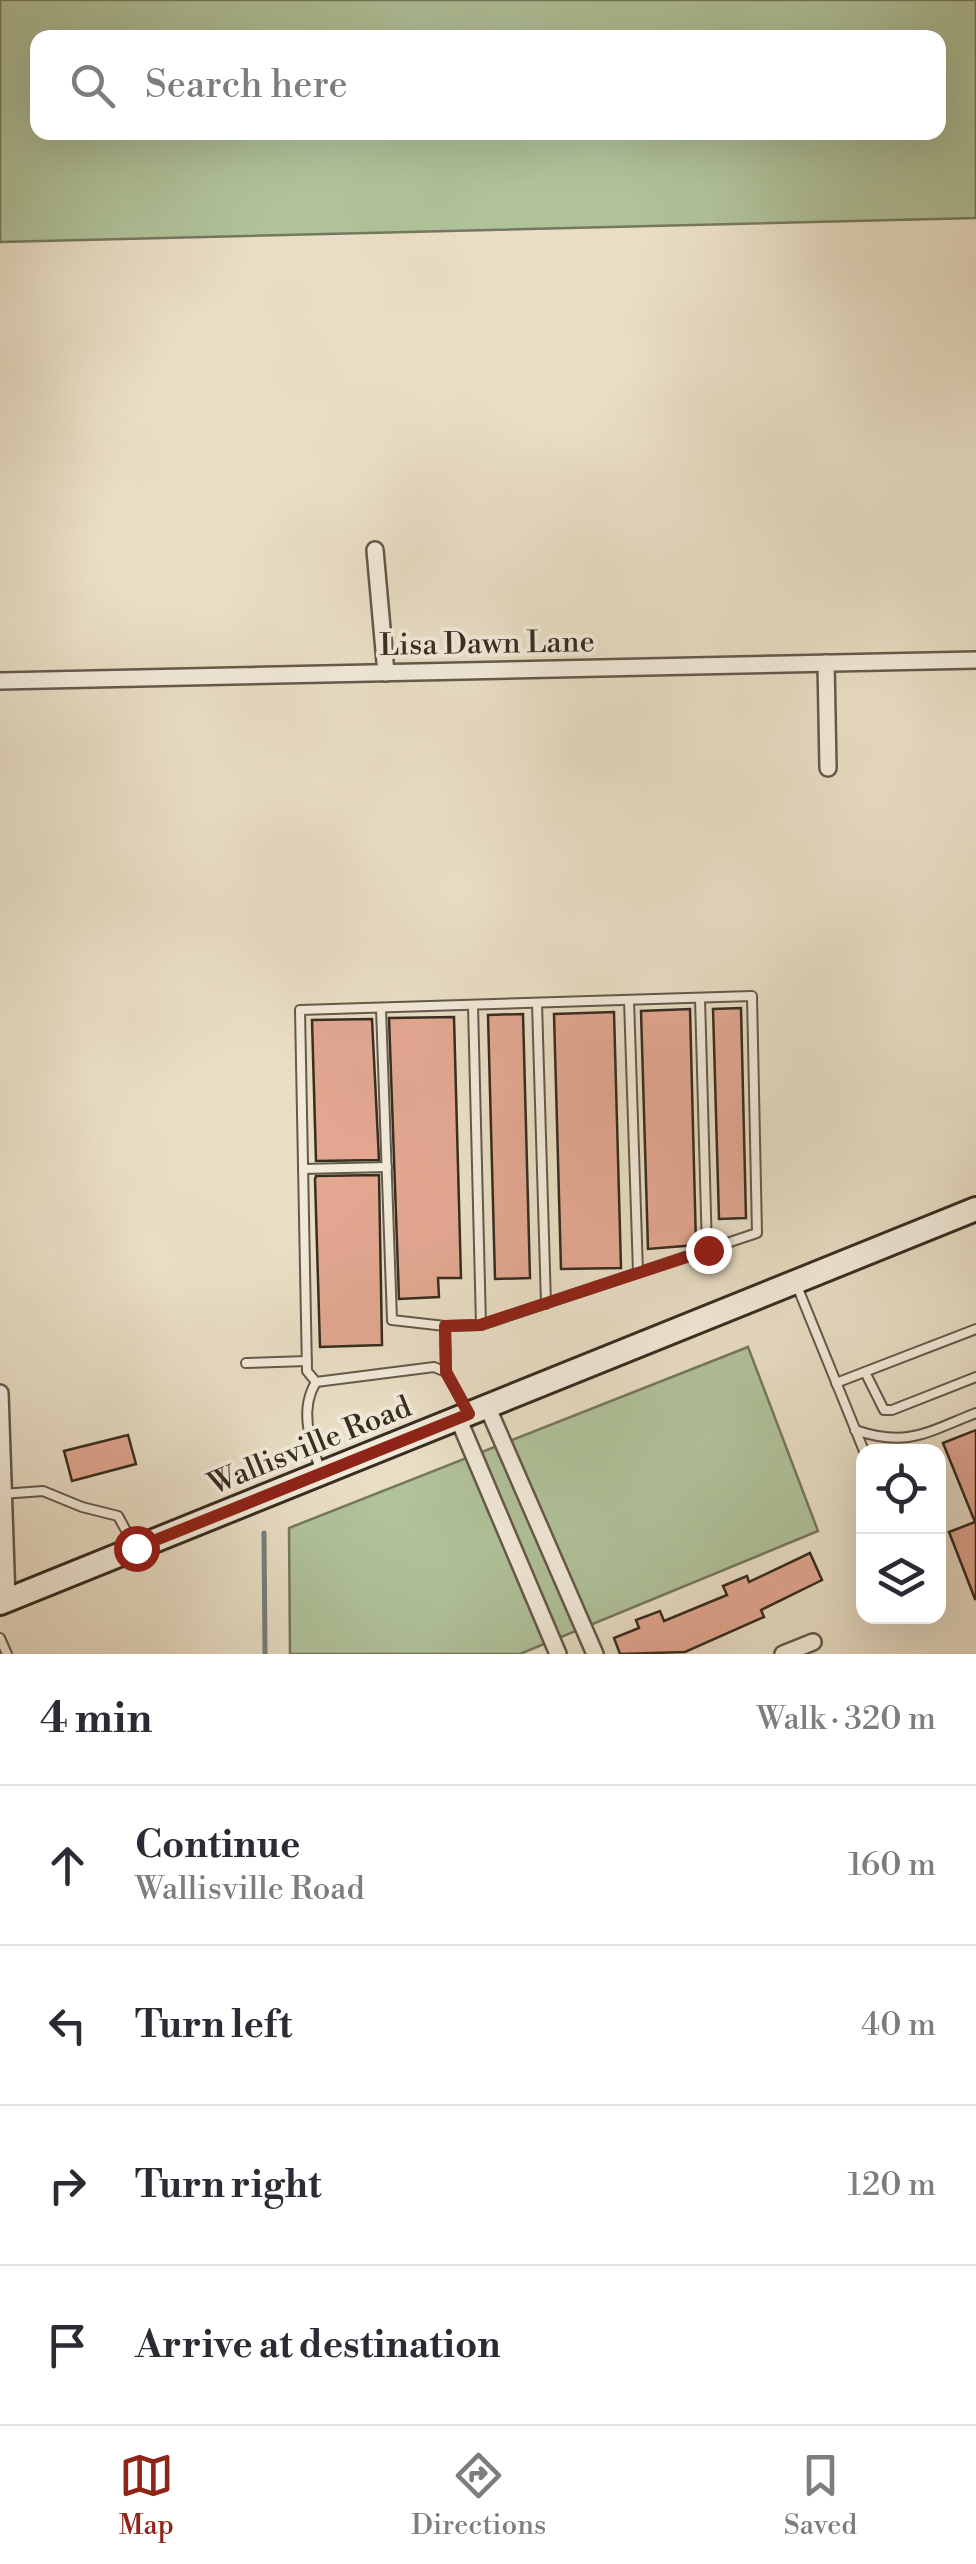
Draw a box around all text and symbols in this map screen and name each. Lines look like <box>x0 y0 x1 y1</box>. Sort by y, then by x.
search box <box>30 30 946 140</box>
icon: search <box>65 58 120 113</box>
text: Search here <box>145 62 348 109</box>
street label: Lisa Dawn Lane <box>379 623 595 665</box>
route end <box>686 1228 732 1274</box>
street label: Wallisville Road <box>202 1388 417 1504</box>
map controls <box>856 1444 946 1624</box>
button: locate <box>856 1444 946 1534</box>
route start <box>114 1526 160 1572</box>
button: layers <box>856 1534 946 1624</box>
text: 4 min <box>40 1693 152 1746</box>
text: Walk · 320 m <box>756 1699 936 1739</box>
text: Continue <box>135 1822 300 1869</box>
icon: ahead <box>40 1838 95 1893</box>
text: 160 m <box>848 1845 936 1885</box>
text: Wallisville Road <box>135 1869 365 1909</box>
icon: left <box>40 1998 95 2053</box>
text: Turn left <box>135 2002 292 2049</box>
text: 40 m <box>861 2005 936 2045</box>
icon: right <box>40 2158 95 2213</box>
text: Turn right <box>135 2162 321 2209</box>
text: 120 m <box>847 2165 936 2205</box>
icon: arrive <box>40 2318 95 2373</box>
text: Arrive at destination <box>135 2322 501 2369</box>
tab: Map <box>119 2448 174 2543</box>
tab: Directions <box>411 2448 546 2543</box>
tab: Saved <box>784 2448 857 2543</box>

